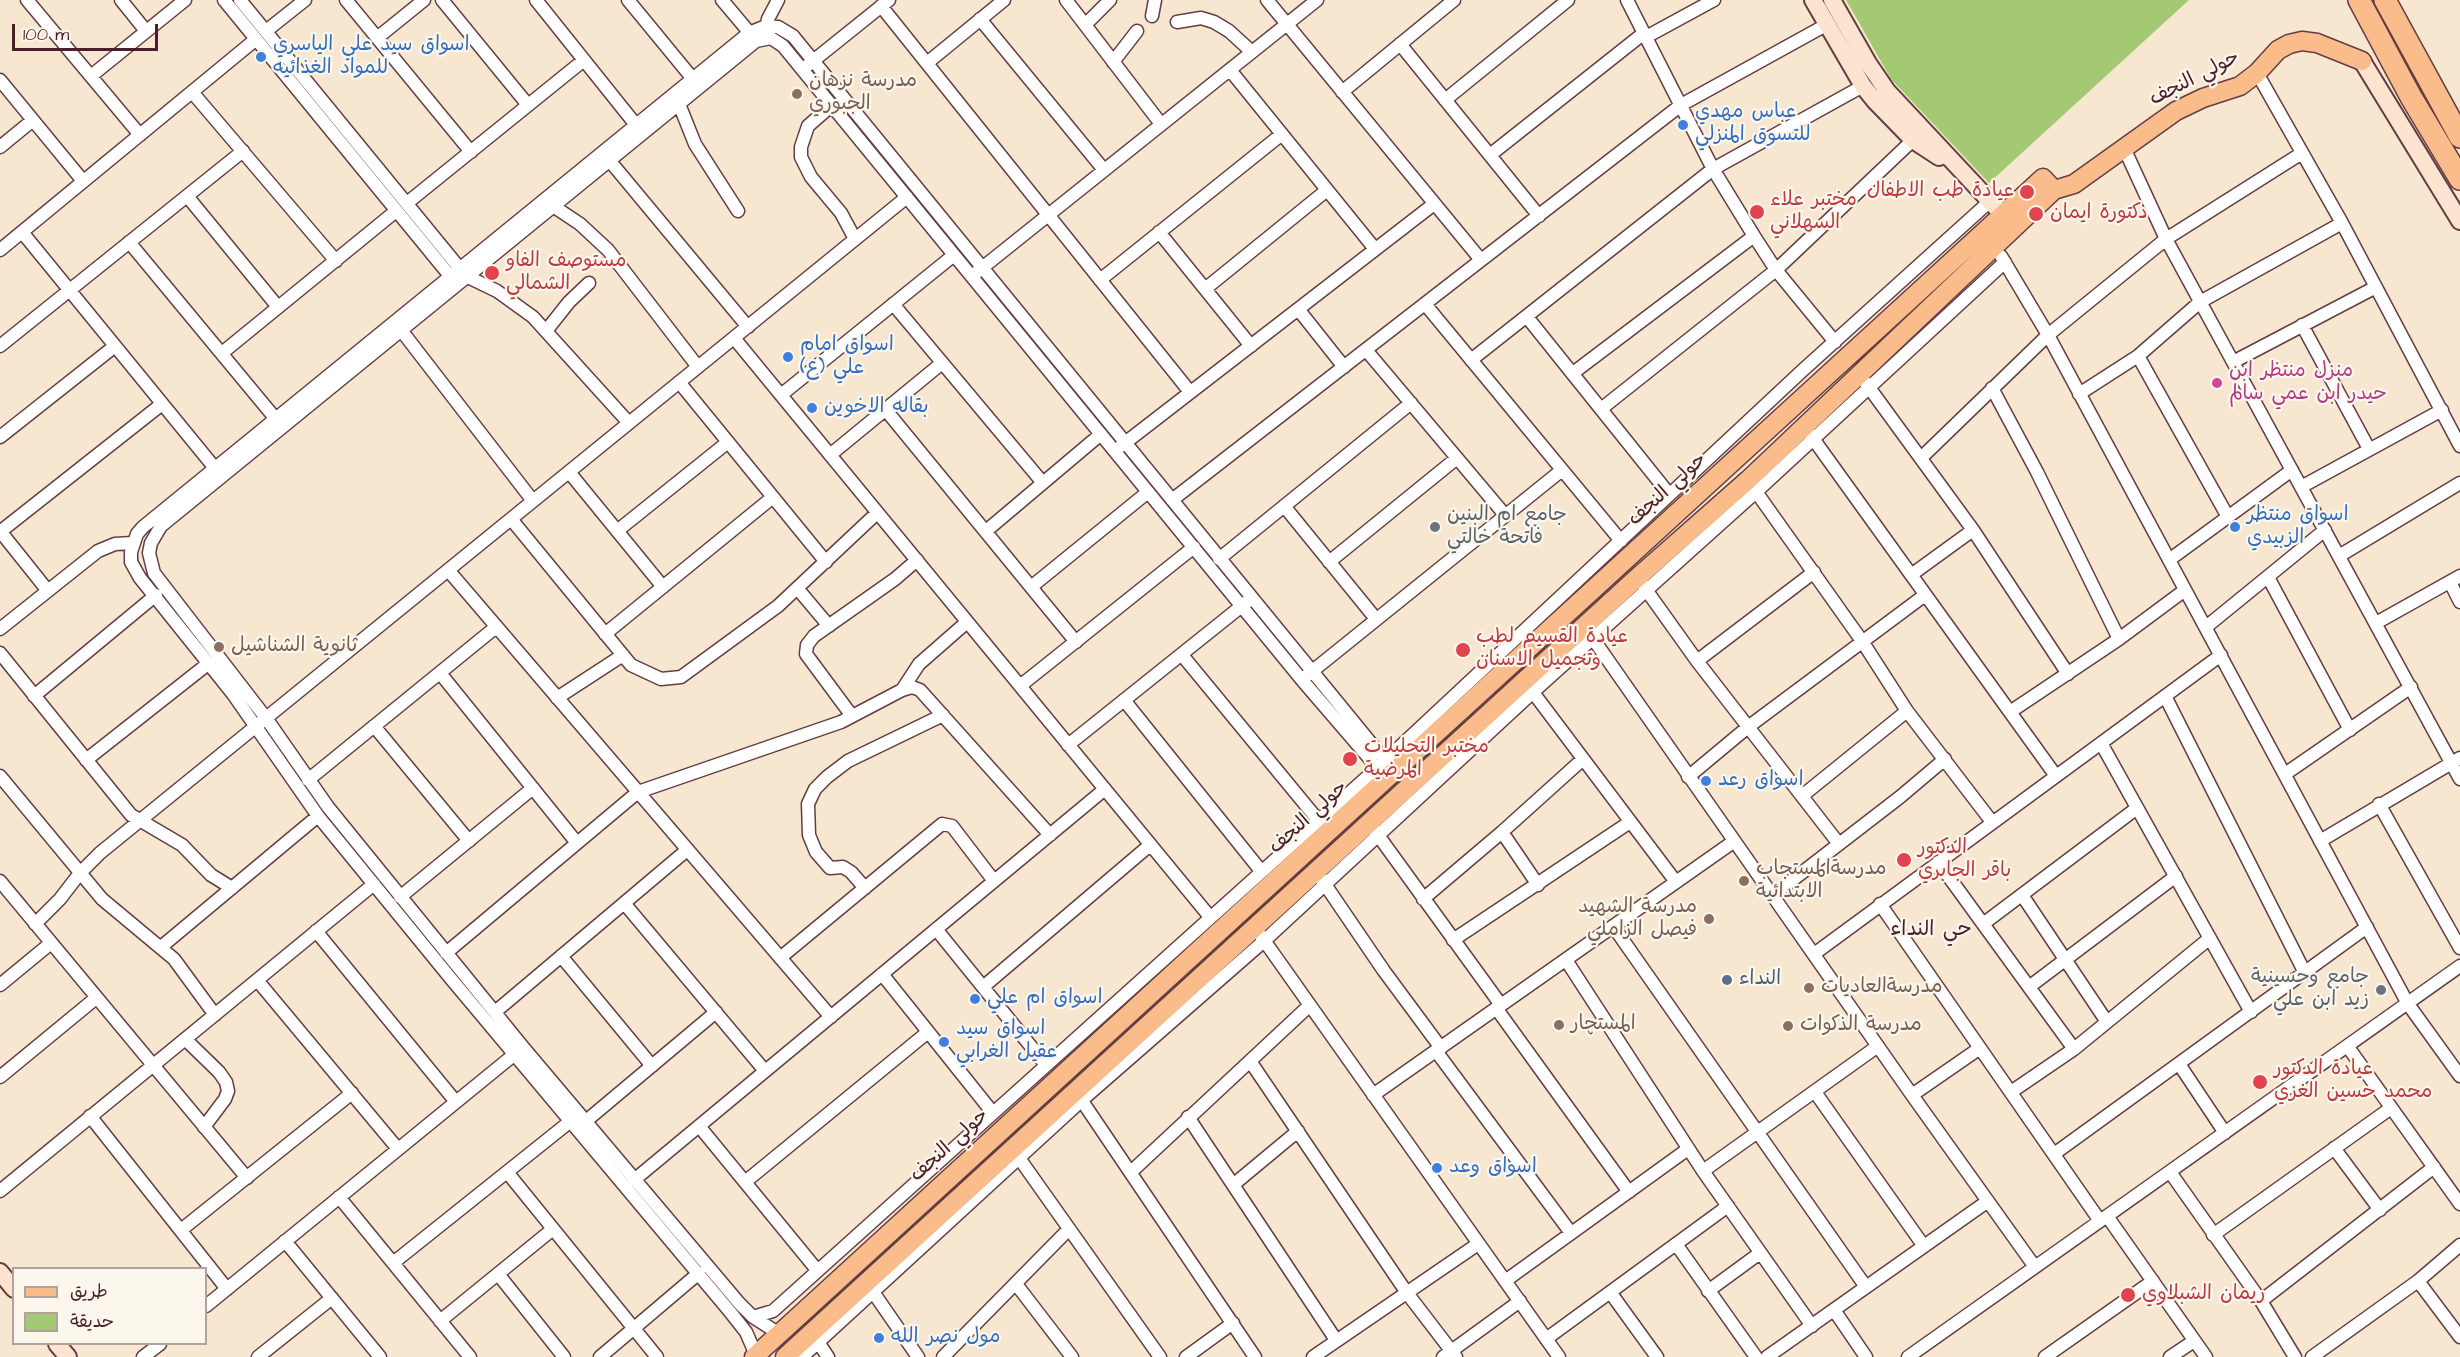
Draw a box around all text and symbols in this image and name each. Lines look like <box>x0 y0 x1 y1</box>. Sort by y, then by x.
scale bar <box>15 12 160 50</box>
text: 100 m <box>23 22 69 47</box>
place label: اسواق سيد علي الياسري للمواد الغذائيه <box>273 34 469 81</box>
street label: حولي النجف <box>2146 46 2244 112</box>
marker: اسواق سيد علي الياسري للمواد الغذائيه <box>254 50 268 64</box>
place label: مدرسة نزهان الجبوري <box>809 70 917 117</box>
marker: مدرسة نزهان الجبوري <box>790 87 804 101</box>
place label: عباس مهدي للتسوق المنزلي <box>1695 101 1810 148</box>
marker: عباس مهدي للتسوق المنزلي <box>1676 118 1690 132</box>
place label: عيادة طب الاطفال <box>1867 180 2014 204</box>
marker: عيادة طب الاطفال <box>2018 183 2036 201</box>
place label: مختبر علاء السهلاني <box>1770 189 1857 236</box>
place label: دكتورة ايمان <box>2050 202 2148 226</box>
marker: مختبر علاء السهلاني <box>1748 203 1766 221</box>
marker: دكتورة ايمان <box>2027 205 2045 223</box>
place label: مستوصف الفاو الشمالي <box>506 250 626 297</box>
marker: مستوصف الفاو الشمالي <box>483 264 501 282</box>
place label: اسواق امام علي (ع) <box>800 334 894 381</box>
marker: اسواق امام علي (ع) <box>781 350 795 364</box>
place label: منزل منتظر ابن حيدر ابن عمي سالم <box>2229 360 2387 407</box>
marker: منزل منتظر ابن حيدر ابن عمي سالم <box>2210 376 2224 390</box>
place label: بقاله الاخوين <box>824 396 929 420</box>
marker: بقاله الاخوين <box>805 401 819 415</box>
street label: حولي النجف <box>1624 448 1712 532</box>
place label: جامع ام البنين فاتحة خالتي <box>1447 504 1567 551</box>
place label: اسواق منتظر الزبيدي <box>2247 504 2348 551</box>
marker: جامع ام البنين فاتحة خالتي <box>1428 520 1442 534</box>
marker: اسواق منتظر الزبيدي <box>2228 520 2242 534</box>
place label: عيادة القسيم لطب وتجميل الاسنان <box>1476 626 1628 673</box>
place label: ثانوية الشناشيل <box>231 635 357 659</box>
marker: ثانوية الشناشيل <box>212 640 226 654</box>
marker: عيادة القسيم لطب وتجميل الاسنان <box>1454 641 1472 659</box>
place label: مختبر التحليلات المرضية <box>1364 736 1489 783</box>
marker: مختبر التحليلات المرضية <box>1341 750 1359 768</box>
place label: اسواق رعد <box>1718 769 1803 793</box>
marker: اسواق رعد <box>1699 774 1713 788</box>
street label: حولي النجف <box>1265 776 1353 860</box>
place label: الدكتور باقر الجابري <box>1918 837 2011 884</box>
marker: الدكتور باقر الجابري <box>1895 851 1913 869</box>
place label: مدرسةالمستجاب الابتدائية <box>1756 858 1886 905</box>
marker: مدرسةالمستجاب الابتدائية <box>1737 874 1751 888</box>
place label: مدرسة الشهيد فيصل الزاملي <box>1578 896 1697 943</box>
marker: مدرسة الشهيد فيصل الزاملي <box>1702 912 1716 926</box>
district label: حي النداء <box>1890 918 1972 944</box>
place label: جامع وحسينية زيد ابن علي <box>2251 966 2369 1013</box>
place label: النداء <box>1739 968 1781 992</box>
marker: النداء <box>1720 973 1734 987</box>
place label: مدرسةالعاديات <box>1821 976 1942 1000</box>
marker: مدرسةالعاديات <box>1802 981 1816 995</box>
marker: جامع وحسينية زيد ابن علي <box>2374 983 2388 997</box>
place label: اسواق ام علي <box>987 987 1102 1011</box>
marker: اسواق ام علي <box>968 992 982 1006</box>
place label: المستچار <box>1571 1013 1636 1037</box>
place label: مدرسة الذكوات <box>1800 1014 1922 1038</box>
place label: اسواق سيد عقيل الغرابي <box>956 1018 1057 1065</box>
marker: المستچار <box>1552 1018 1566 1032</box>
marker: مدرسة الذكوات <box>1781 1019 1795 1033</box>
marker: اسواق سيد عقيل الغرابي <box>937 1035 951 1049</box>
place label: عيادة الدكتور محمد حسين الغزي <box>2274 1058 2432 1105</box>
marker: عيادة الدكتور محمد حسين الغزي <box>2251 1073 2269 1091</box>
street label: حولي النجف <box>906 1104 994 1188</box>
place label: اسواق وعد <box>1449 1156 1537 1180</box>
marker: اسواق وعد <box>1430 1161 1444 1175</box>
legend <box>12 1267 207 1345</box>
text: طريق <box>70 1279 108 1304</box>
place label: ريمان الشبلاوي <box>2142 1283 2265 1307</box>
marker: ريمان الشبلاوي <box>2119 1286 2137 1304</box>
text: حديقة <box>70 1309 114 1334</box>
place label: مول نصر الله <box>891 1326 1000 1350</box>
marker: مول نصر الله <box>872 1331 886 1345</box>

